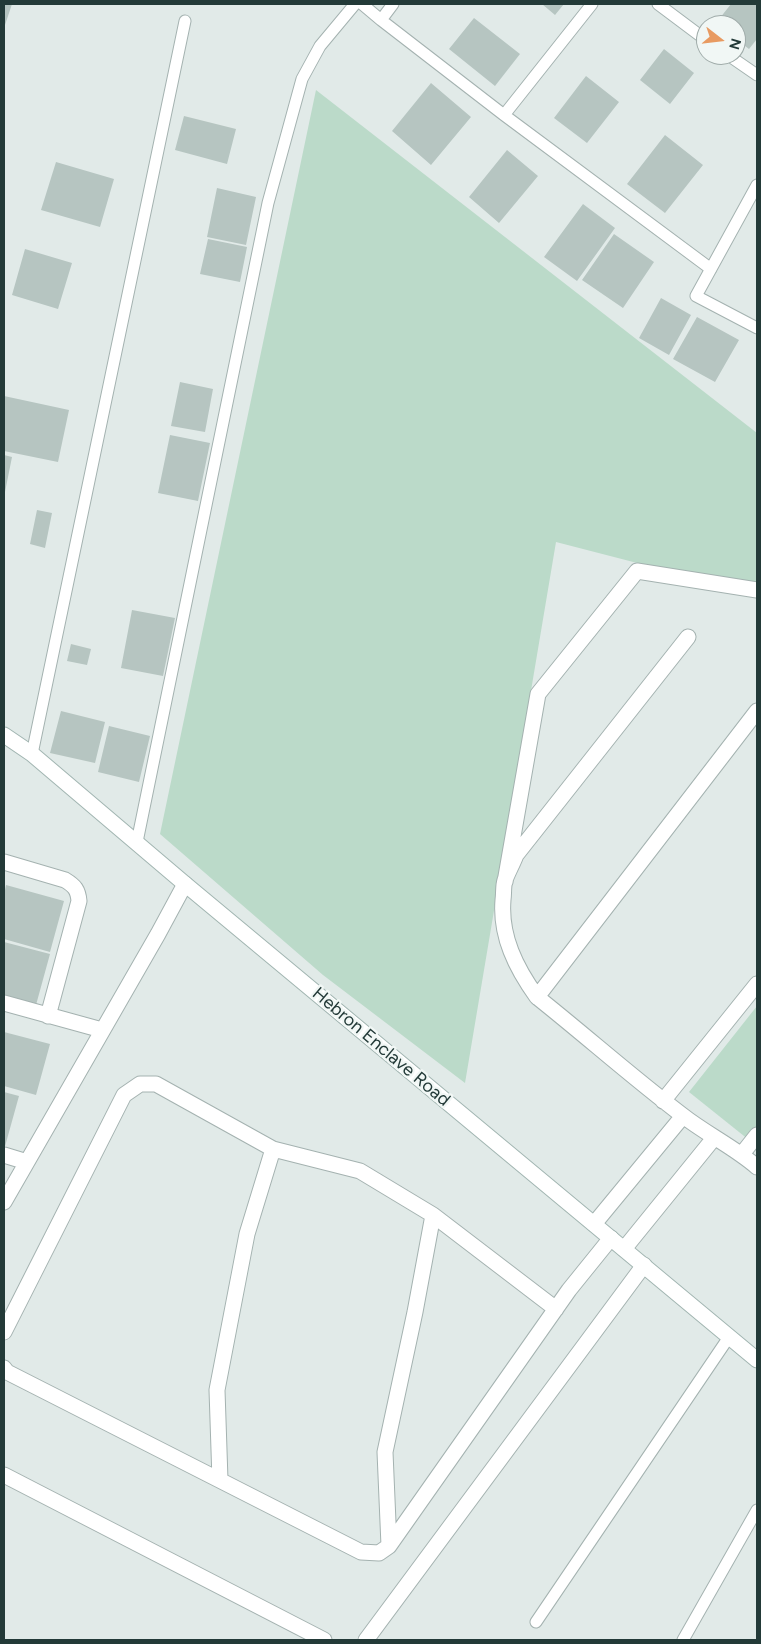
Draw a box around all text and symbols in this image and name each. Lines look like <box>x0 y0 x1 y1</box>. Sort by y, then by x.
north arrow <box>696 15 746 65</box>
text: N <box>725 36 745 52</box>
street label: Hebron Enclave Road <box>308 983 454 1111</box>

